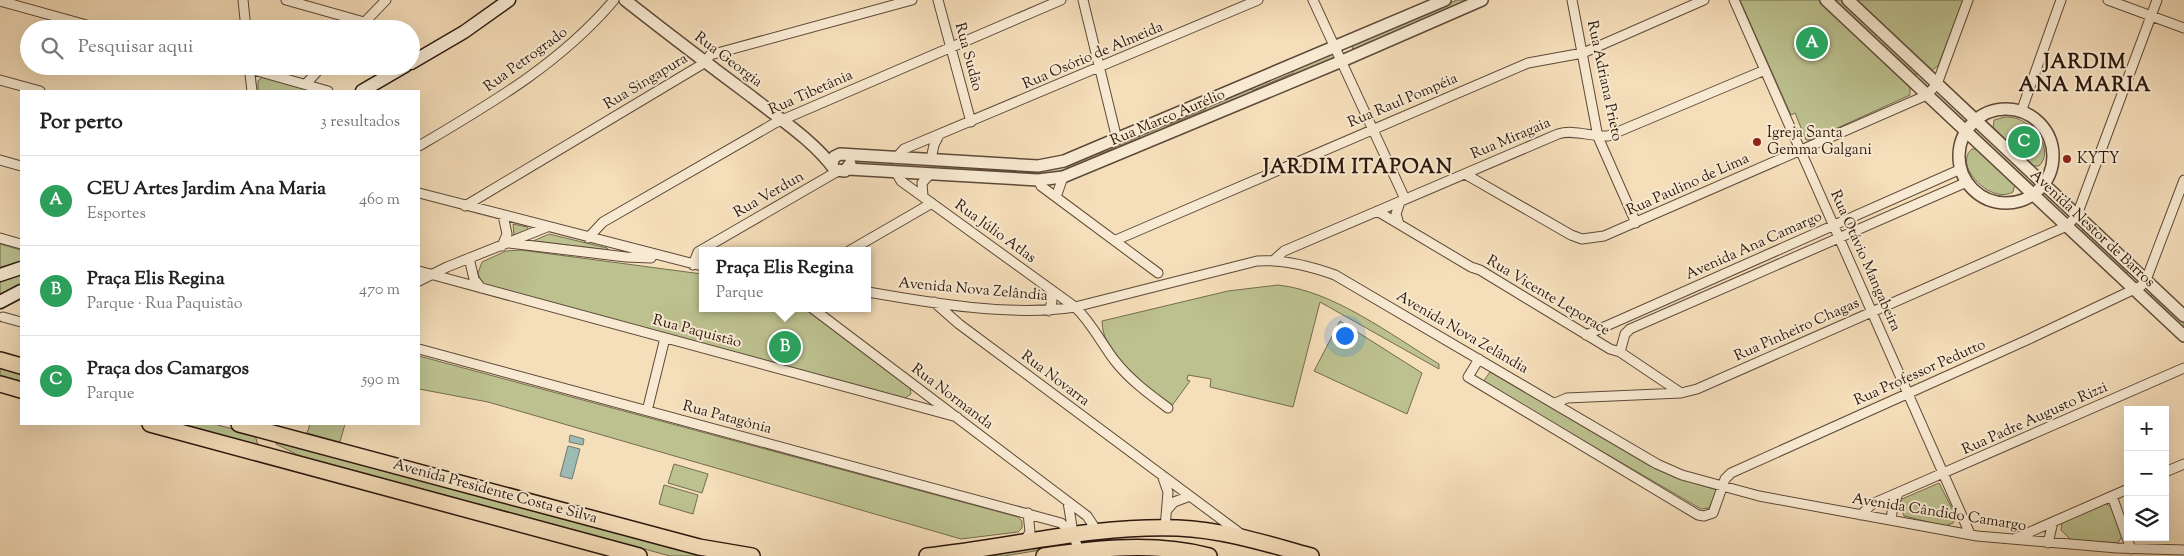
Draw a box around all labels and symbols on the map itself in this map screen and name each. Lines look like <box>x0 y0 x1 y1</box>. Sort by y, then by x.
street label: Rua Osório de Almeida <box>1019 17 1167 95</box>
street label: Rua Adriana Prieto <box>1581 19 1627 143</box>
street label: Rua Sudão <box>949 20 987 94</box>
street label: Rua Petrogrado <box>480 22 572 98</box>
pin: A <box>1796 24 1828 62</box>
street label: Rua Georgia <box>689 27 767 93</box>
street label: Rua Singapura <box>600 49 692 115</box>
district label: JARDIM ANA MARIA <box>2018 49 2152 101</box>
street label: Rua Tibetânia <box>766 65 857 121</box>
street label: Rua Raul Pompéia <box>1345 68 1461 134</box>
street label: Rua Marco Aurélio <box>1107 84 1229 152</box>
street label: Rua Miragaia <box>1468 113 1554 165</box>
place label: Igreja Santa Gemma Galgani <box>1767 123 1872 161</box>
pin: C <box>2008 123 2040 161</box>
marker: Igreja Santa Gemma Galgani <box>1751 136 1763 148</box>
street label: Rua Paulino de Lima <box>1623 148 1753 222</box>
place label: KYTY <box>2077 149 2120 170</box>
marker: KYTY <box>2061 153 2073 165</box>
district label: JARDIM ITAPOAN <box>1261 154 1453 183</box>
street label: Avenida Nestor de Barros <box>2025 165 2159 293</box>
street label: Rua Verdun <box>730 166 808 224</box>
street label: Rua Otávio Mangabeira <box>1824 187 1906 335</box>
street label: Rua Júlio Atlas <box>950 195 1040 269</box>
street label: Avenida Ana Camargo <box>1682 206 1826 286</box>
street label: Rua Vicente Leporace <box>1482 251 1614 341</box>
street label: Avenida Nova Zelândia <box>898 273 1049 307</box>
street label: Avenida Nova Zelândia <box>1392 286 1532 380</box>
street label: Rua Pinheiro Chagas <box>1731 293 1863 367</box>
street label: Rua Paquistão <box>650 310 744 354</box>
your location <box>1332 323 1358 349</box>
pin: B <box>769 328 801 366</box>
street label: Rua Professor Pedutto <box>1851 335 1989 411</box>
street label: Rua Novarra <box>1016 346 1094 412</box>
street label: Rua Normanda <box>907 359 998 435</box>
street label: Rua Padre Augusto Rizzi <box>1959 377 2111 461</box>
street label: Rua Patagônia <box>680 396 774 440</box>
street label: Avenida Presidente Costa e Silva <box>390 455 600 529</box>
street label: Avenida Cândido Camargo <box>1850 489 2028 537</box>

